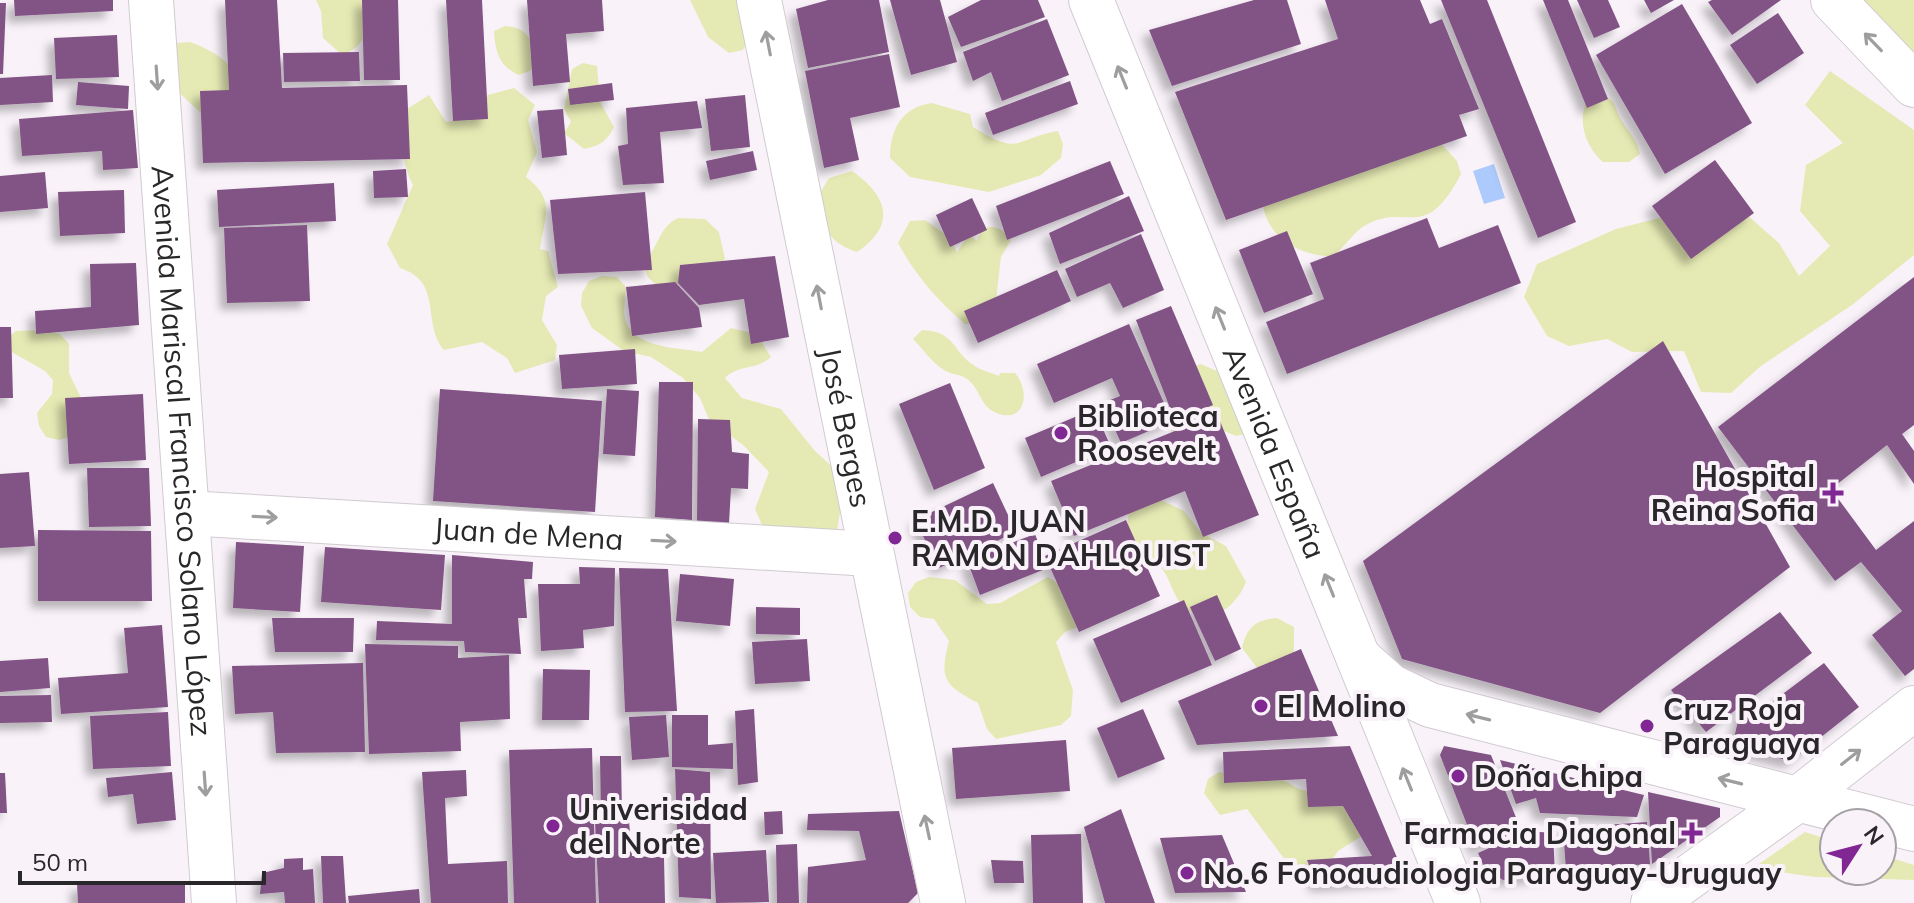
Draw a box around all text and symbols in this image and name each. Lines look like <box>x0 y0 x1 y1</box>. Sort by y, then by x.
one-way arrow <box>759 30 774 56</box>
one-way arrow <box>1865 33 1883 53</box>
one-way arrow <box>150 64 165 91</box>
one-way arrow <box>1114 65 1129 90</box>
street label: Avenida Mariscal Francisco Solano López <box>144 164 221 738</box>
one-way arrow <box>811 285 826 311</box>
one-way arrow <box>1212 306 1226 331</box>
street label: Avenida España <box>1215 340 1335 564</box>
street label: José Berges <box>811 344 881 511</box>
place label: Biblioteca Roosevelt <box>1077 397 1219 469</box>
marker: Biblioteca Roosevelt <box>1052 424 1070 442</box>
place label: Hospital Reina Sofia <box>1651 457 1815 529</box>
marker: Hospital Reina Sofia <box>1822 482 1844 504</box>
place label: E.M.D. JUAN RAMON DAHLQUIST <box>911 502 1211 574</box>
street label: Juan de Mena <box>432 509 625 558</box>
one-way arrow <box>251 510 278 525</box>
marker: E.M.D. JUAN RAMON DAHLQUIST <box>886 529 904 547</box>
one-way arrow <box>650 534 677 549</box>
one-way arrow <box>1320 573 1335 598</box>
place label: El Molino <box>1277 687 1406 725</box>
place label: Cruz Roja Paraguaya <box>1663 690 1821 762</box>
marker: El Molino <box>1252 697 1270 715</box>
one-way arrow <box>1466 709 1492 724</box>
marker: Cruz Roja Paraguaya <box>1638 717 1656 735</box>
one-way arrow <box>1840 749 1861 766</box>
place label: Doña Chipa <box>1474 757 1643 795</box>
one-way arrow <box>1399 767 1414 792</box>
marker: Doña Chipa <box>1449 767 1467 785</box>
one-way arrow <box>198 770 213 797</box>
one-way arrow <box>1718 773 1744 788</box>
place label: Univerisidad del Norte <box>569 790 748 862</box>
north arrow <box>1818 807 1898 887</box>
one-way arrow <box>919 814 934 840</box>
place label: Farmacia Diagonal <box>1403 814 1676 852</box>
marker: Univerisidad del Norte <box>544 817 562 835</box>
text: N <box>1858 820 1890 850</box>
marker: Farmacia Diagonal <box>1683 824 1701 842</box>
scale bar <box>20 835 264 885</box>
text: 50 m <box>32 847 88 877</box>
place label: No.6 Fonoaudiologia Paraguay-Uruguay <box>1203 854 1782 892</box>
marker: No.6 Fonoaudiologia Paraguay-Uruguay <box>1178 864 1196 882</box>

